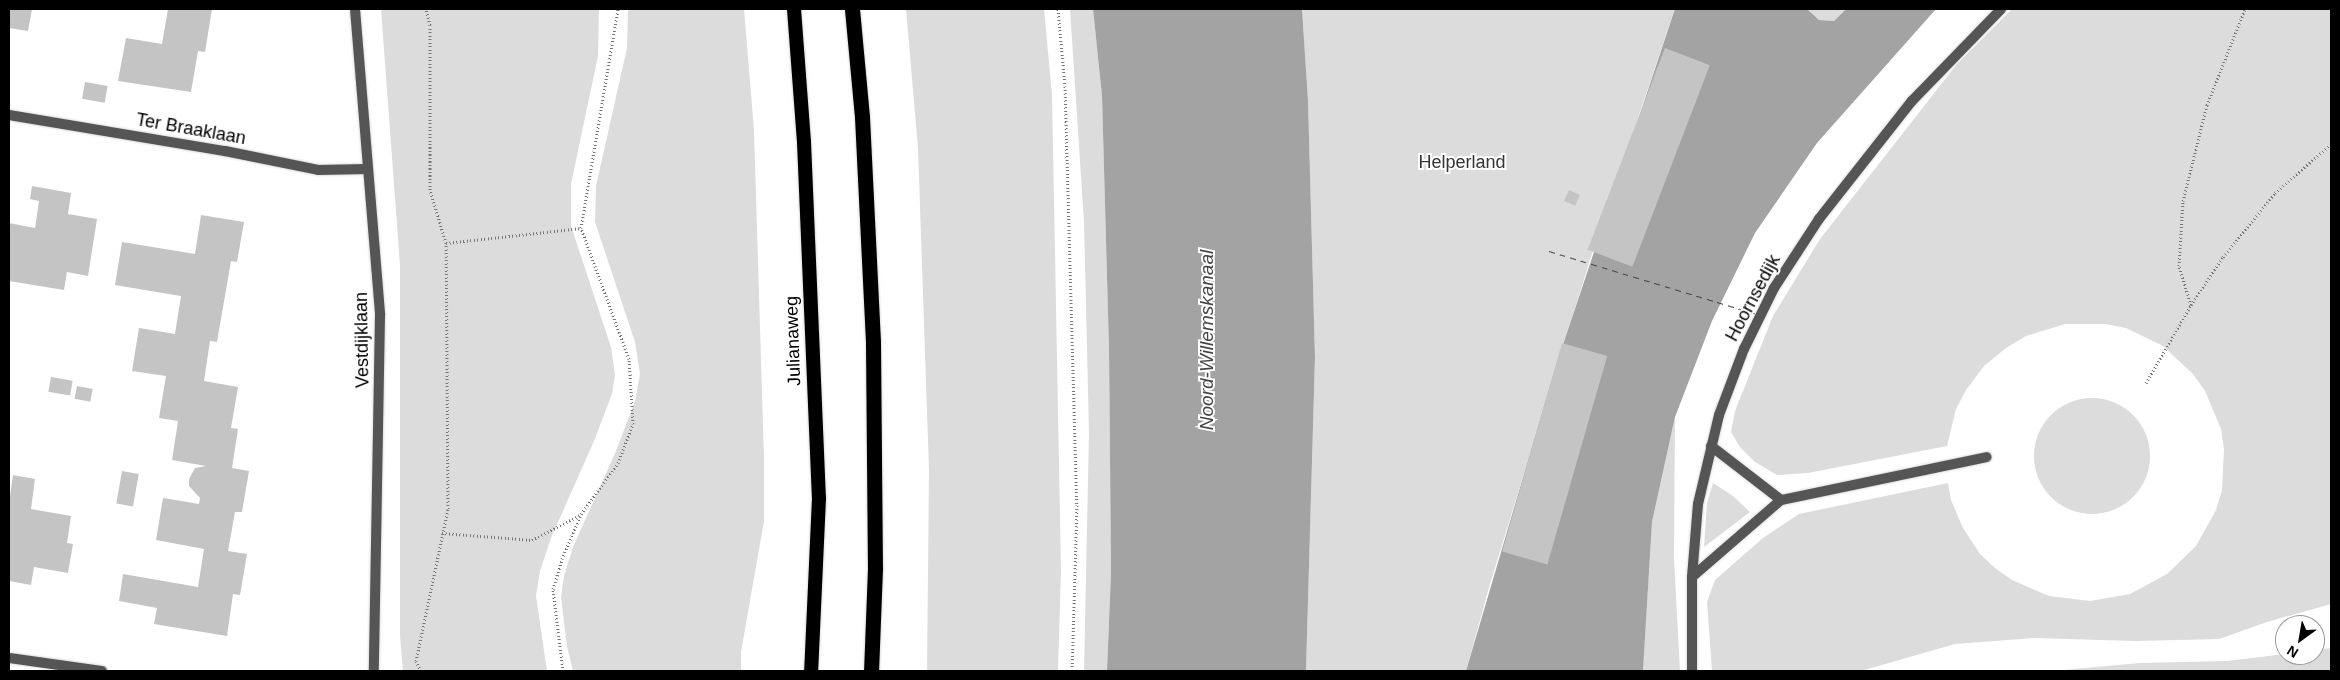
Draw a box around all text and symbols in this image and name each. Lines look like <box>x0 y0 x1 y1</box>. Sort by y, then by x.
street label: Ter Braaklaan <box>134 109 248 149</box>
park label: Helperland <box>1418 151 1506 173</box>
water label: Noord-Willemskanaal <box>1196 250 1218 430</box>
street label: Hoornsedijk <box>1721 251 1785 345</box>
street label: Vestdijklaan <box>350 292 374 388</box>
street label: Julianaweg <box>781 296 805 386</box>
north arrow <box>2275 615 2325 665</box>
text: N <box>2284 642 2301 661</box>

